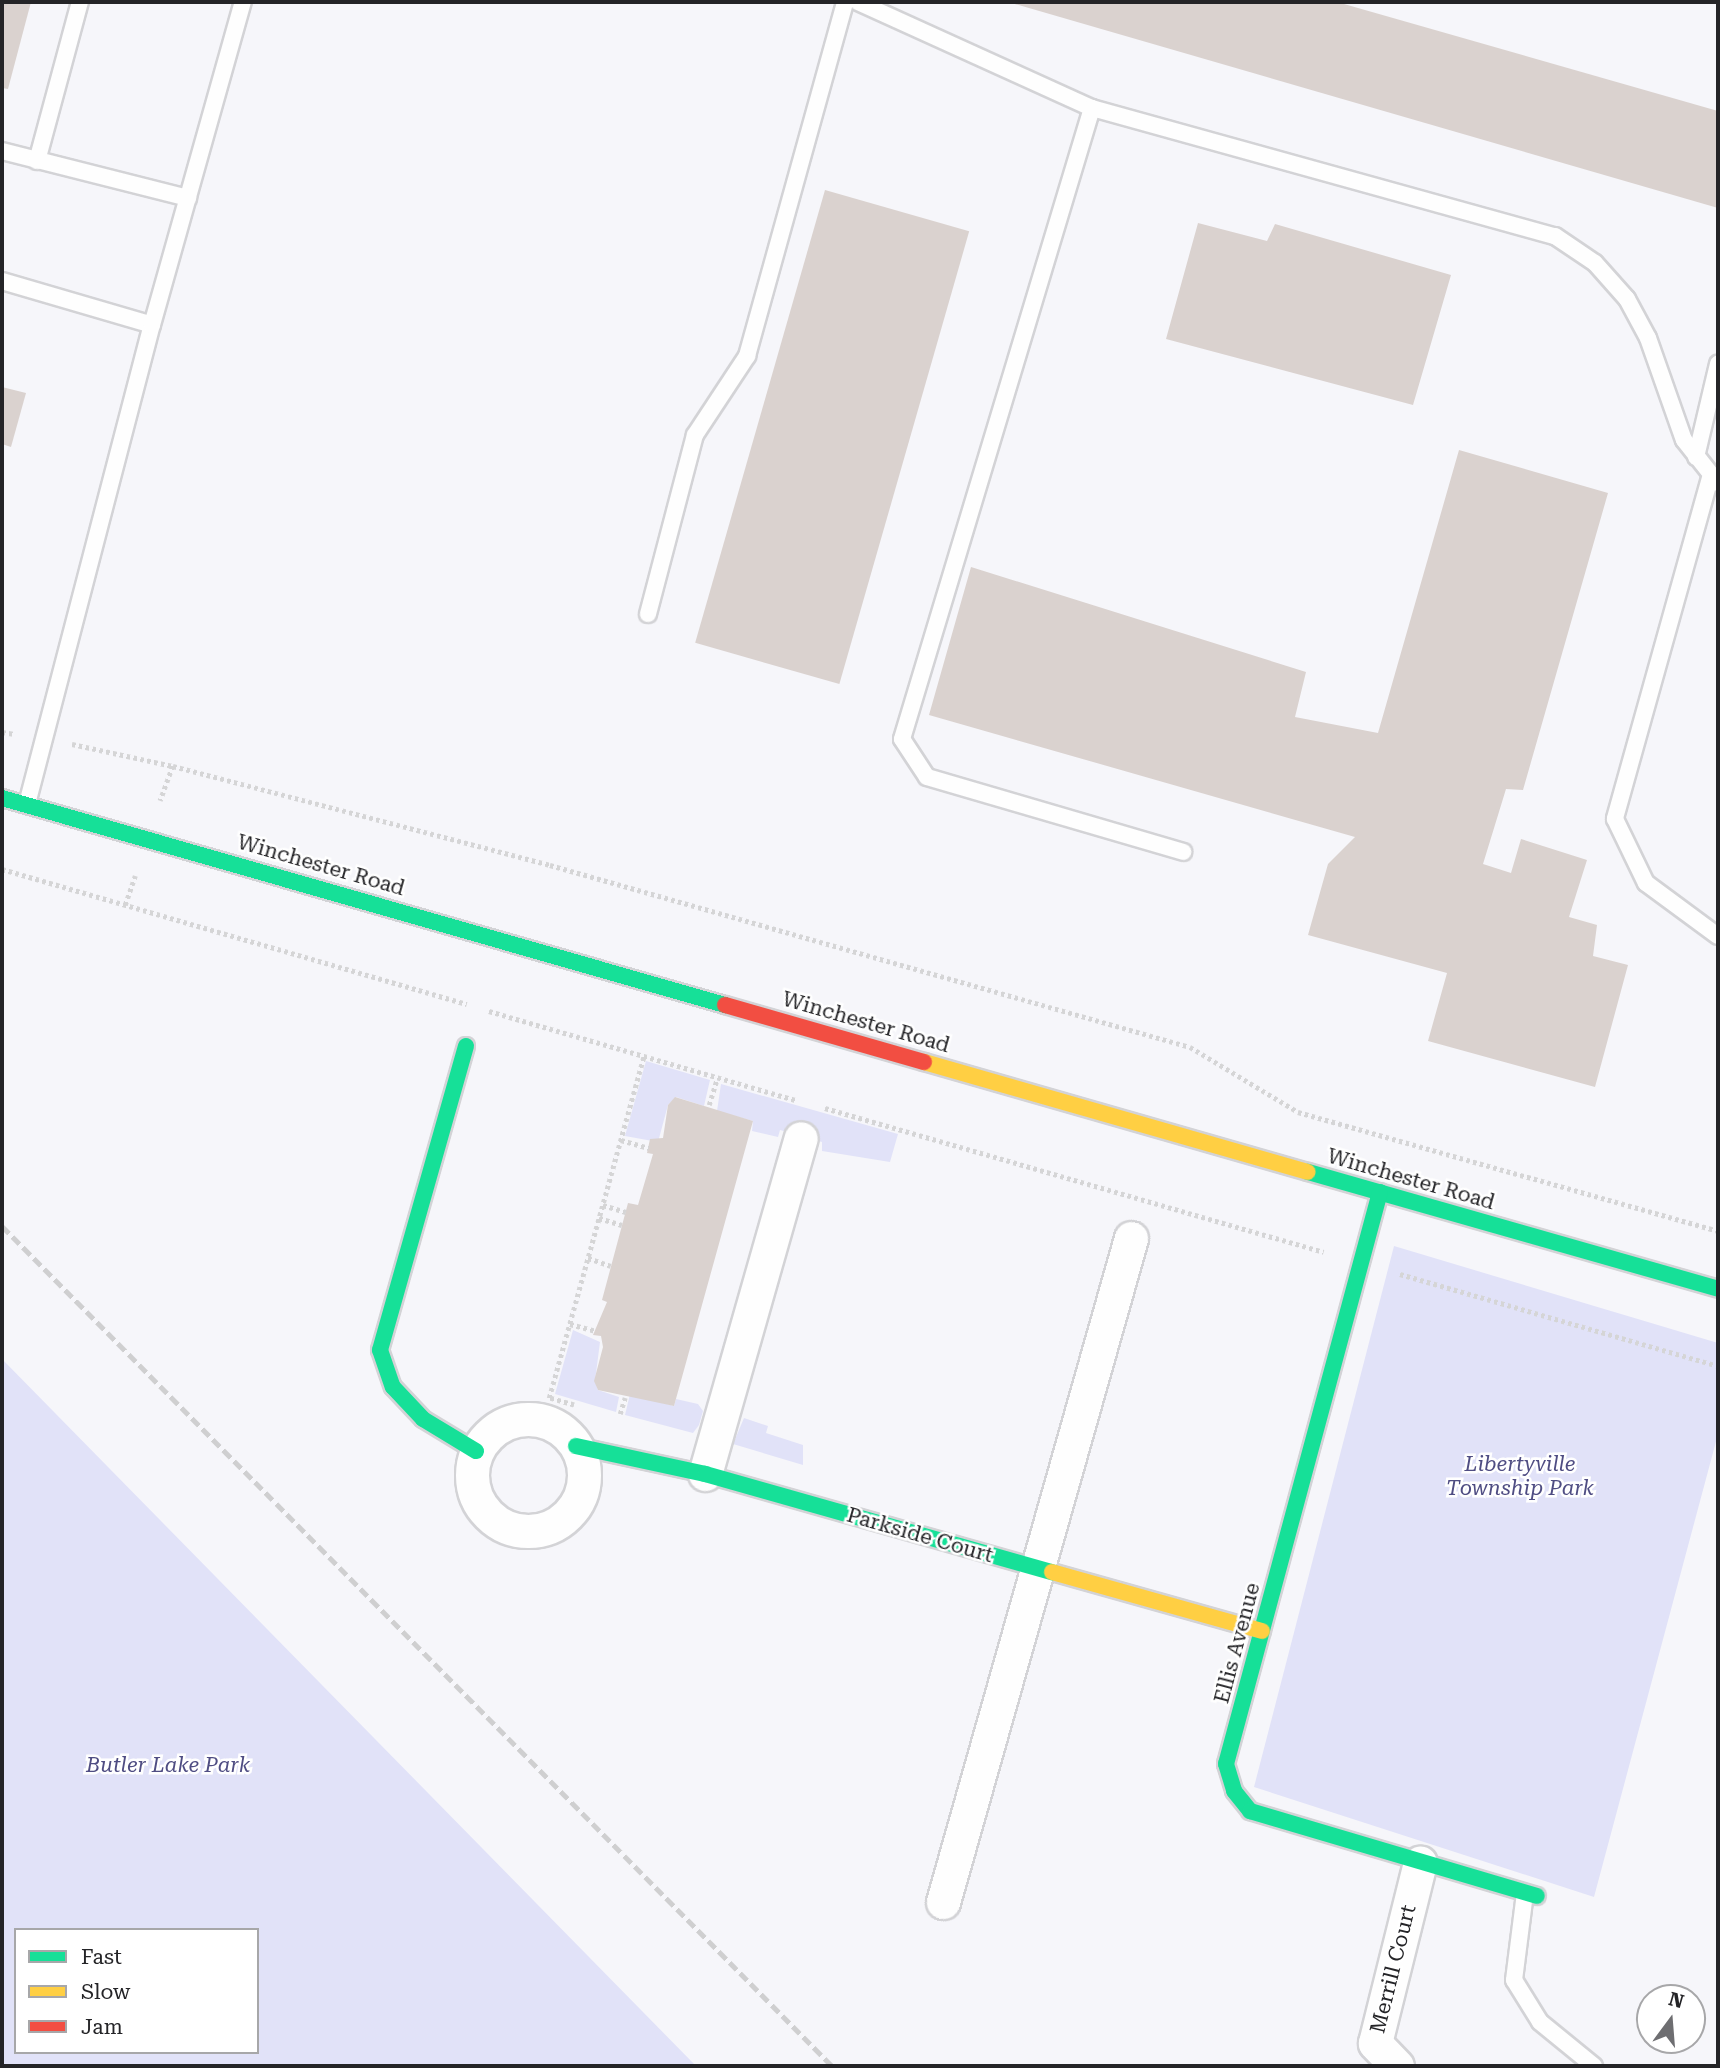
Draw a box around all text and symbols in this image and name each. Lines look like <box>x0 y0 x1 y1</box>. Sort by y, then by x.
street label: Winchester Road <box>234 829 408 901</box>
street label: Winchester Road <box>779 986 953 1058</box>
street label: Winchester Road <box>1324 1143 1498 1215</box>
park label: Libertyville Township Park <box>1446 1451 1594 1501</box>
street label: Parkside Court <box>844 1502 996 1568</box>
street label: Ellis Avenue <box>1209 1580 1265 1706</box>
park label: Butler Lake Park <box>86 1752 250 1778</box>
street label: Merrill Court <box>1365 1902 1421 2036</box>
legend <box>14 1928 259 2054</box>
text: Fast <box>81 1945 122 1969</box>
text: Slow <box>81 1980 130 2004</box>
north arrow <box>1636 1984 1706 2054</box>
text: N <box>1666 1987 1687 2013</box>
text: Jam <box>81 2015 123 2039</box>

